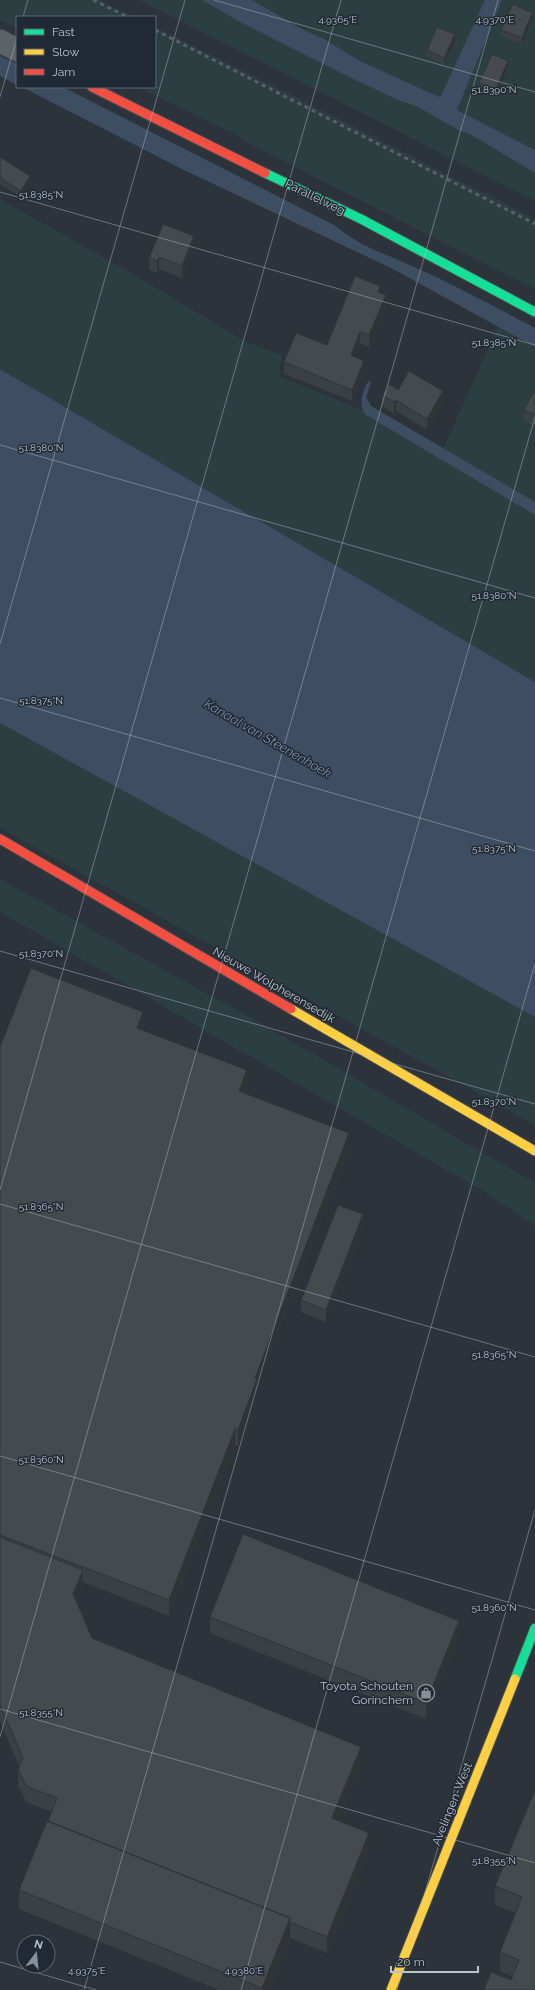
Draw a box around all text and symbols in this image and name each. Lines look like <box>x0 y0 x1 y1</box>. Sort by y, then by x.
text: 4.9365°E <box>319 14 357 25</box>
text: 4.9370°E <box>476 14 514 25</box>
legend <box>16 16 156 88</box>
text: Fast <box>52 25 75 39</box>
text: Slow <box>52 45 79 59</box>
text: Jam <box>52 65 75 79</box>
text: 51.8390°N <box>471 84 517 95</box>
street label: Parallelweg <box>283 176 347 218</box>
text: 51.8385°N <box>19 189 63 200</box>
text: 51.8385°N <box>472 337 516 348</box>
text: 51.8380°N <box>18 442 64 453</box>
text: 51.8380°N <box>471 590 517 601</box>
text: 51.8375°N <box>19 695 63 706</box>
water label: Kanaal van Steenenhoek <box>202 696 334 781</box>
text: 51.8375°N <box>472 843 516 854</box>
street label: Nieuwe Wolpherensedijk <box>210 944 338 1026</box>
text: 51.8370°N <box>19 948 63 959</box>
text: 51.8370°N <box>472 1096 516 1107</box>
text: 51.8365°N <box>19 1201 63 1212</box>
text: 51.8365°N <box>472 1349 516 1360</box>
text: 51.8360°N <box>18 1454 64 1465</box>
text: 51.8360°N <box>471 1602 517 1613</box>
place label: Toyota Schouten Gorinchem <box>320 1679 413 1707</box>
shop icon: Toyota Schouten Gorinchem <box>416 1683 436 1703</box>
text: 51.8355°N <box>19 1707 63 1718</box>
street label: Avelingen-West <box>429 1760 475 1848</box>
text: 51.8355°N <box>472 1855 516 1866</box>
north arrow <box>16 1934 56 1974</box>
text: N <box>33 1937 44 1952</box>
scale bar <box>391 1948 478 1974</box>
text: 20 m <box>397 1955 425 1969</box>
text: 4.9375°E <box>68 1965 106 1976</box>
text: 4.9380°E <box>224 1965 264 1976</box>

